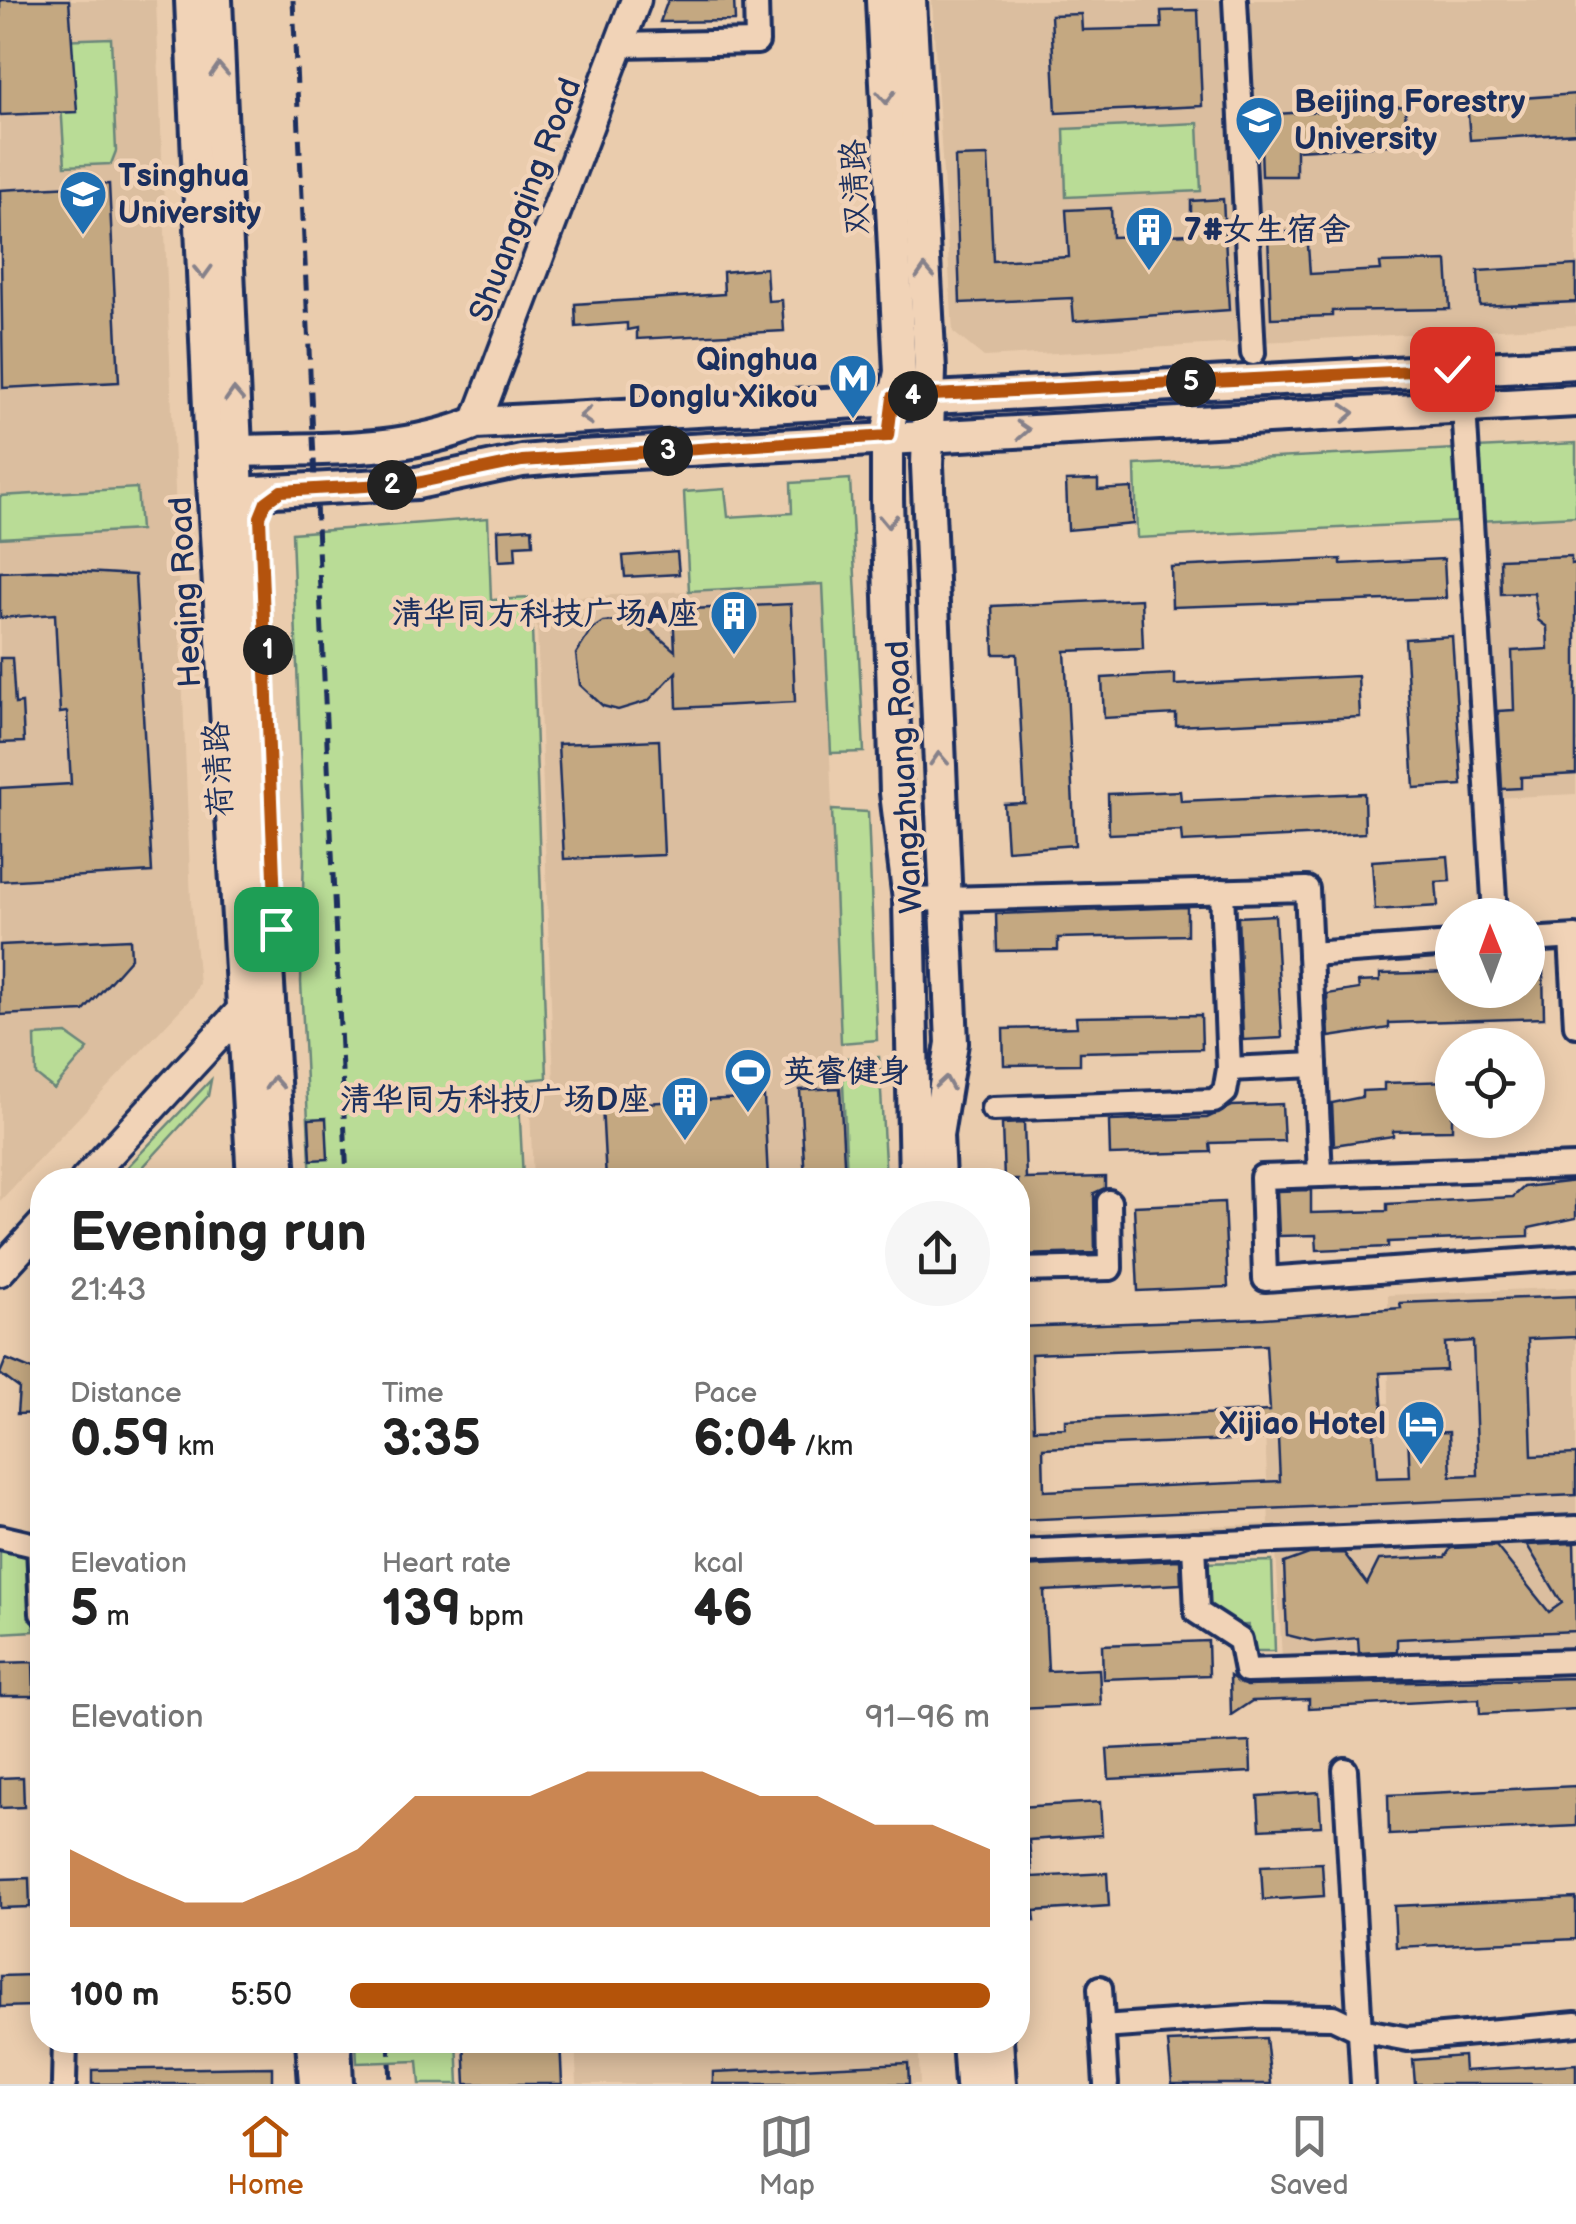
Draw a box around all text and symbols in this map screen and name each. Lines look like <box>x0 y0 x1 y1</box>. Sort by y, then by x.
one-way arrow <box>209 62 230 78</box>
street label: Shuangqing Road <box>462 73 590 327</box>
place label: Beijing Forestry University <box>1294 83 1526 159</box>
one-way arrow <box>875 90 896 106</box>
school or university icon: Beijing Forestry University <box>1233 94 1285 162</box>
street label: 双清路 <box>834 138 878 236</box>
place label: Tsinghua University <box>118 157 262 233</box>
school or university icon: Tsinghua University <box>57 168 109 236</box>
building icon: 7#女生宿舍 <box>1123 204 1175 272</box>
place label: 7#女生宿舍 <box>1184 211 1350 250</box>
one-way arrow <box>915 264 936 280</box>
one-way arrow <box>192 265 213 281</box>
pin <box>1410 327 1495 412</box>
place label: Qinghua Donglu Xikou <box>628 341 818 417</box>
icon: check <box>1425 342 1480 397</box>
metro station icon: Qinghua Donglu Xikou <box>827 352 879 420</box>
pin: 5 <box>1166 357 1216 407</box>
text: 5 <box>1183 365 1199 398</box>
pin: 4 <box>888 371 938 421</box>
text: 4 <box>905 379 921 412</box>
one-way arrow <box>224 387 245 403</box>
one-way arrow <box>1340 403 1356 424</box>
one-way arrow <box>577 405 593 426</box>
one-way arrow <box>1016 420 1032 441</box>
pin: 3 <box>643 426 693 476</box>
text: 3 <box>660 434 676 467</box>
pin: 2 <box>367 460 417 510</box>
text: 2 <box>384 468 400 501</box>
street label: Heqing Road <box>162 496 210 688</box>
one-way arrow <box>877 513 898 529</box>
building icon: 清华同方科技广场A座 <box>708 588 760 656</box>
place label: 清华同方科技广场A座 <box>391 595 699 634</box>
pin: 1 <box>243 625 293 675</box>
text: 1 <box>262 633 274 666</box>
street label: Wangzhuang Road <box>878 640 932 914</box>
street label: 荷清路 <box>197 720 241 818</box>
one-way arrow <box>929 751 950 767</box>
pin <box>234 887 319 972</box>
north arrow <box>1435 898 1545 1008</box>
map controls <box>1435 898 1545 1138</box>
icon: arrive <box>249 902 304 957</box>
button: locate <box>1435 1028 1545 1138</box>
sports icon: 英睿健身 <box>722 1046 774 1114</box>
place label: 英睿健身 <box>783 1053 911 1092</box>
one-way arrow <box>264 1074 285 1090</box>
building icon: 清华同方科技广场D座 <box>659 1074 711 1142</box>
one-way arrow <box>934 1075 955 1092</box>
place label: 清华同方科技广场D座 <box>340 1081 650 1120</box>
text: Evening run <box>70 1200 367 1267</box>
button: share <box>885 1201 990 1306</box>
text: 21:43 <box>70 1271 146 1310</box>
text: Distance <box>70 1377 182 1410</box>
text: Time <box>382 1377 444 1410</box>
text: Pace <box>693 1377 757 1410</box>
hotel icon: Xijiao Hotel <box>1395 1398 1447 1466</box>
place label: Xijiao Hotel <box>1219 1405 1386 1444</box>
text: 0.59 <box>70 1410 170 1470</box>
text: 3:35 <box>382 1410 481 1470</box>
text: 6:04 <box>693 1410 796 1470</box>
text: km <box>170 1430 215 1463</box>
text: /km <box>796 1430 853 1463</box>
text: Elevation <box>70 1547 187 1580</box>
text: Heart rate <box>382 1547 511 1580</box>
text: kcal <box>693 1547 744 1580</box>
text: 5 <box>70 1580 99 1640</box>
text: 139 <box>382 1580 461 1640</box>
text: 46 <box>693 1580 753 1640</box>
text: m <box>99 1600 130 1633</box>
text: bpm <box>461 1600 524 1633</box>
text: Elevation <box>70 1698 203 1737</box>
text: 91–96 m <box>865 1698 990 1737</box>
text: 100 m <box>70 1976 159 2015</box>
text: 5:50 <box>230 1976 292 2015</box>
tab: Home <box>228 2109 304 2202</box>
tab: Map <box>759 2109 815 2202</box>
tab: Saved <box>1270 2109 1348 2202</box>

